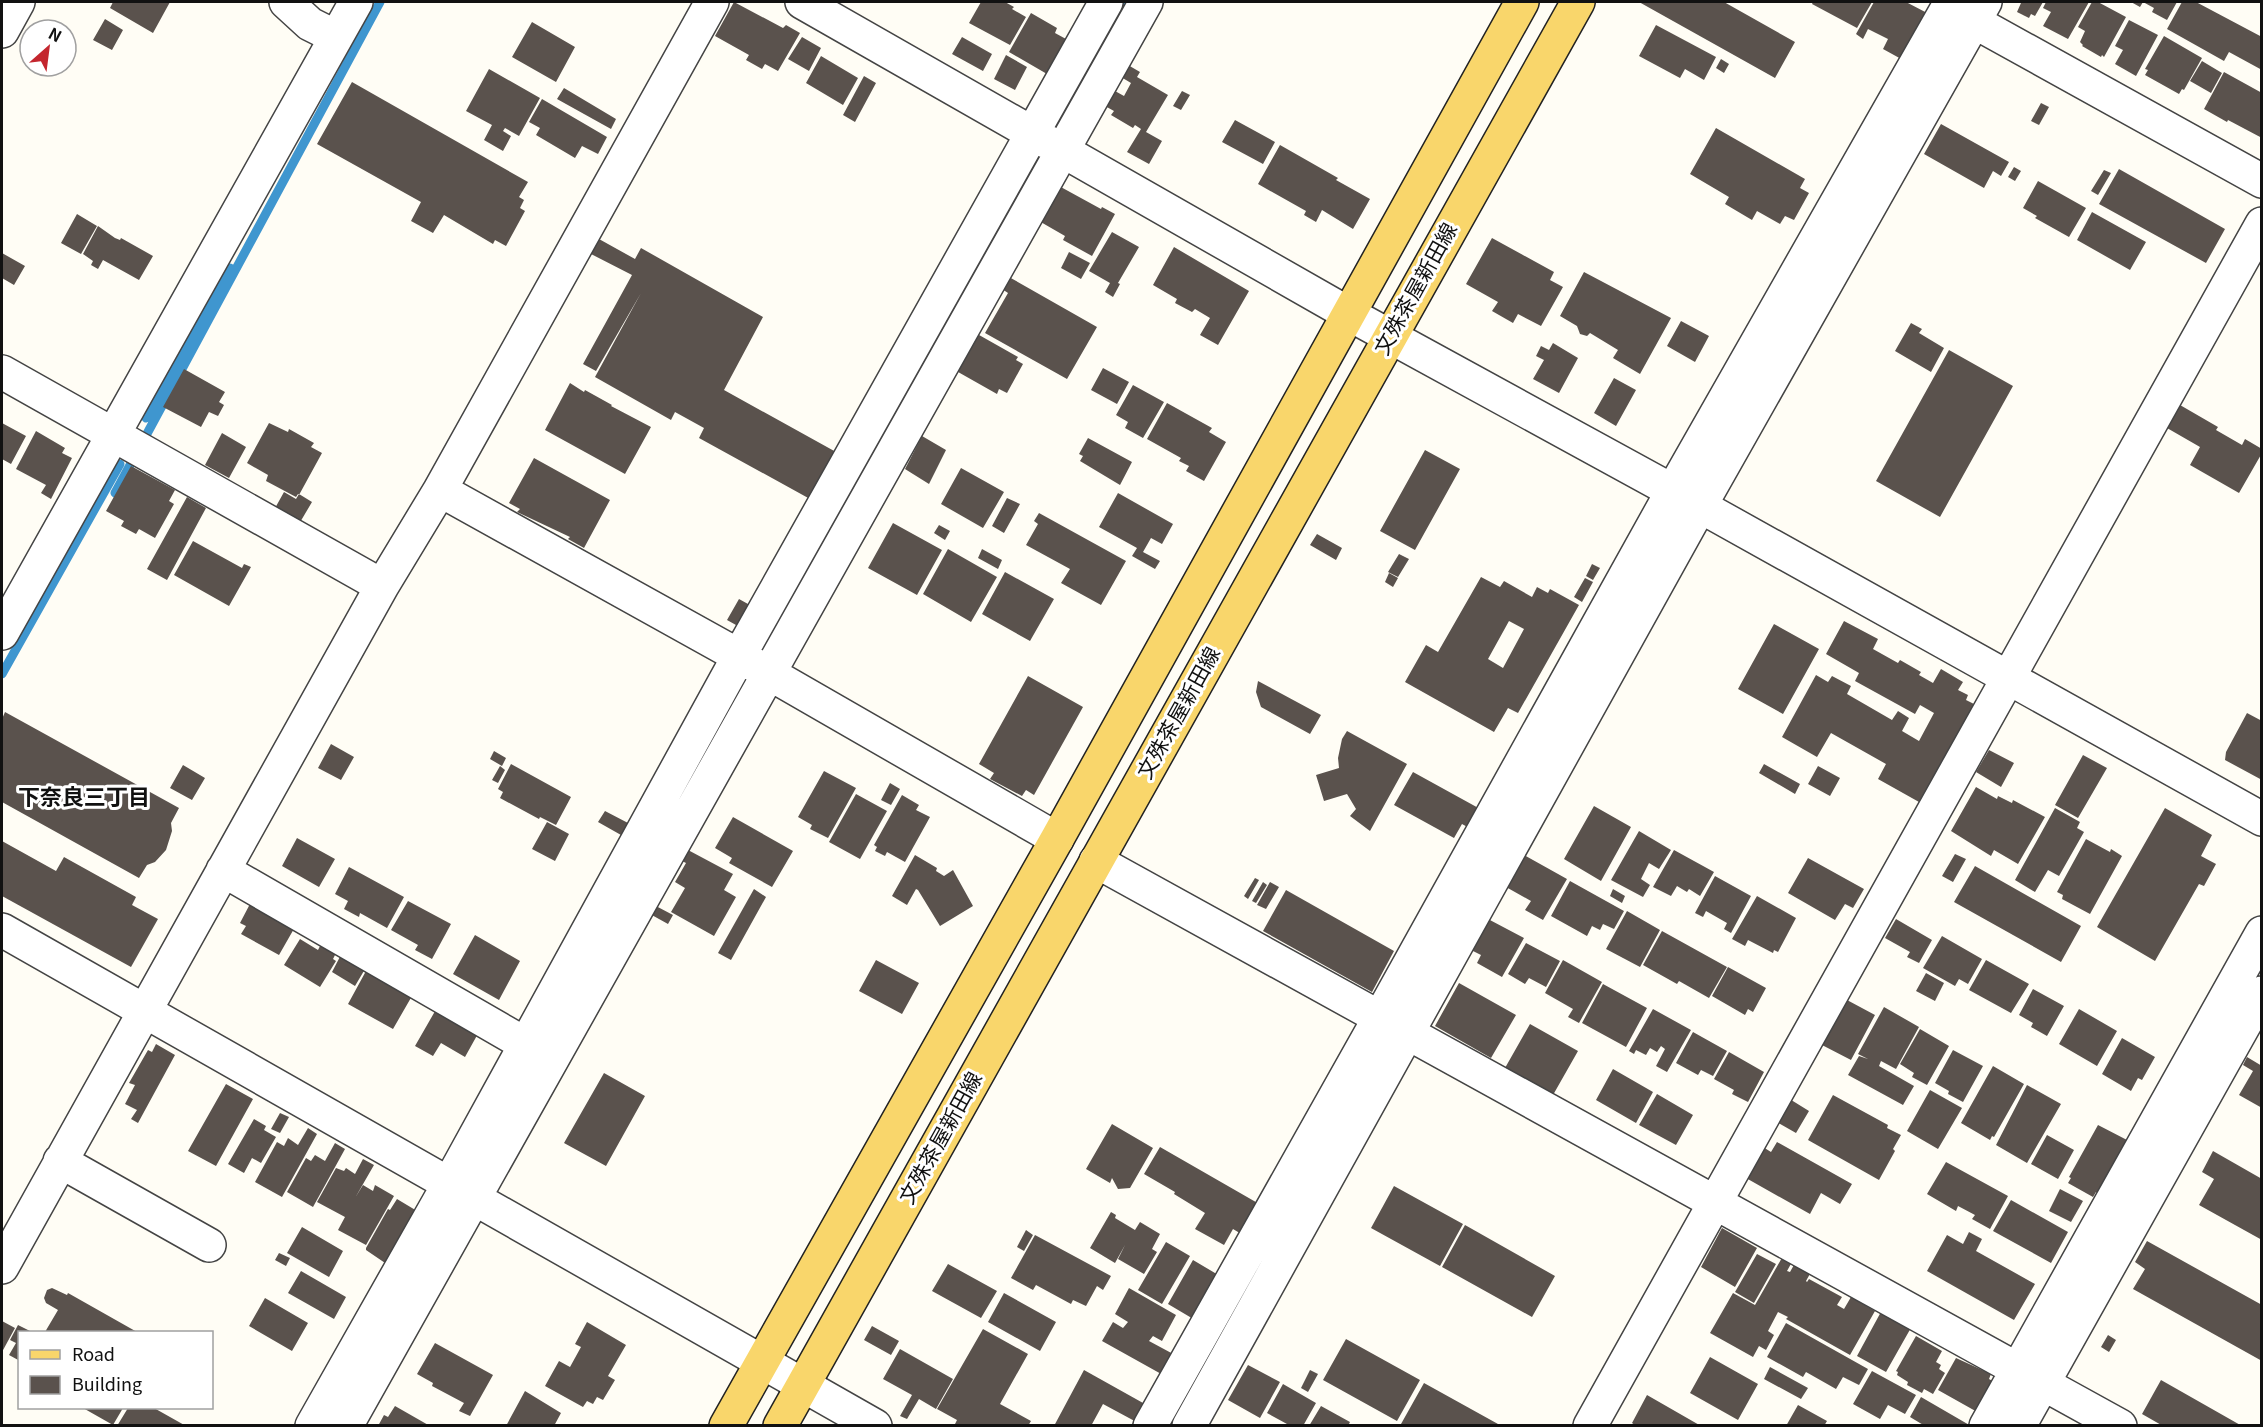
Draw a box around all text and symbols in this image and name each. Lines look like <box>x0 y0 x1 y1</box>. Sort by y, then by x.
north arrow <box>18 18 78 78</box>
text: N <box>45 20 66 47</box>
street label: 文殊茶屋新田線 <box>1365 216 1463 360</box>
street label: 文殊茶屋新田線 <box>1128 640 1226 784</box>
district label: 下奈良三丁目 <box>18 779 150 811</box>
street label: 文殊茶屋新田線 <box>890 1065 988 1209</box>
legend <box>18 1331 213 1409</box>
text: Road <box>72 1340 115 1366</box>
text: Building <box>72 1370 142 1396</box>

